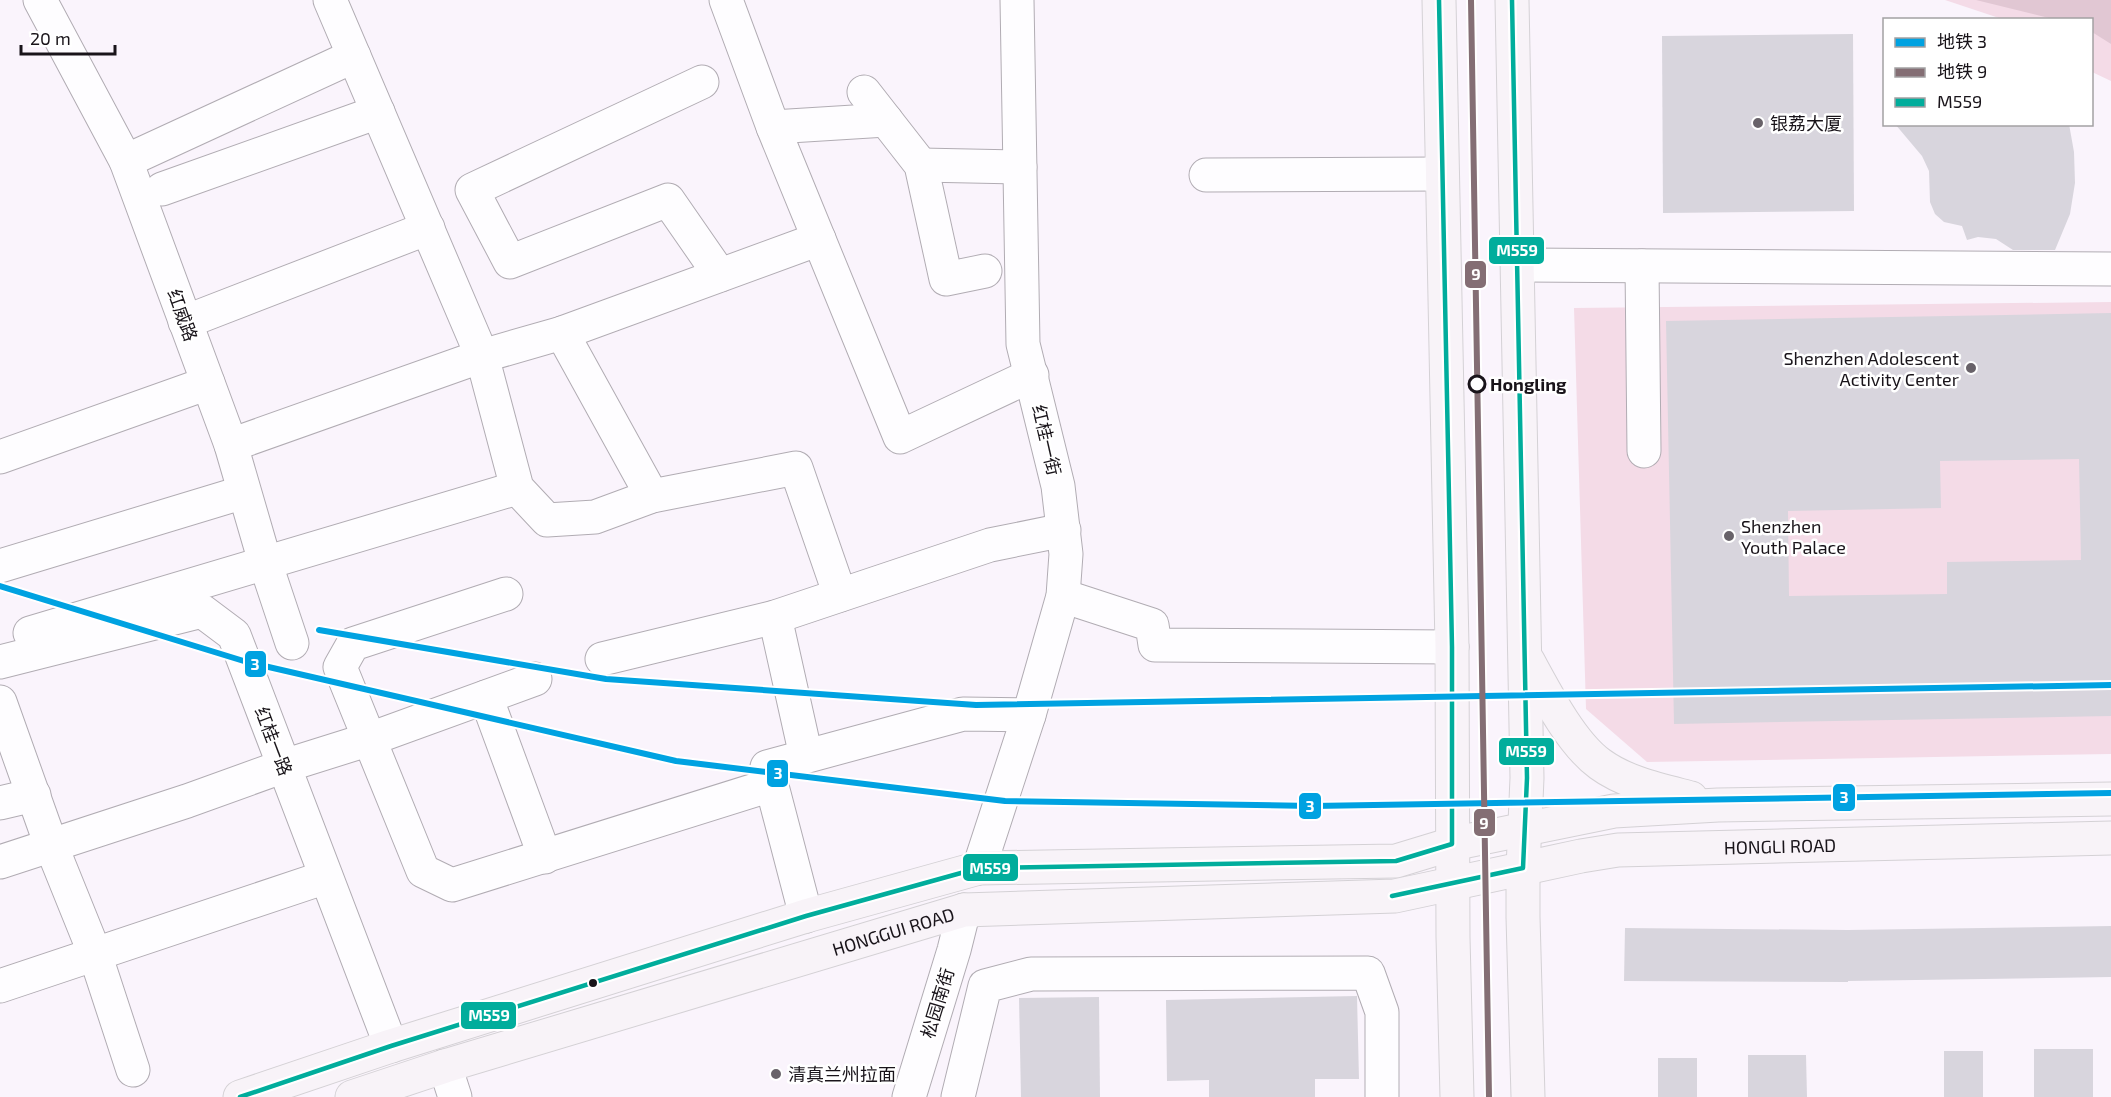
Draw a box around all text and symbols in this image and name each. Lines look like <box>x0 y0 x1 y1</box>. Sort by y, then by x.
scale bar <box>21 18 116 56</box>
legend <box>1883 18 2093 126</box>
text: 20 m <box>30 27 71 49</box>
text: 地铁 3 <box>1937 30 1987 52</box>
text: 地铁 9 <box>1937 60 1987 82</box>
text: M559 <box>1937 90 1982 112</box>
place label: 银荔大厦 <box>1770 112 1842 134</box>
marker: 银荔大厦 <box>1751 116 1765 130</box>
line badge: M559 <box>1488 236 1545 265</box>
text: M559 <box>1496 240 1538 259</box>
line badge: 9 <box>1464 260 1487 289</box>
text: 9 <box>1471 264 1481 283</box>
street label: 红威路 <box>163 286 203 344</box>
place label: Shenzhen Adolescent Activity Center <box>1783 347 1959 390</box>
marker: Shenzhen Adolescent Activity Center <box>1964 361 1978 375</box>
place label: Hongling <box>1490 373 1567 395</box>
marker: Hongling <box>1468 375 1486 393</box>
street label: 红桂一街 <box>1028 402 1066 478</box>
place label: Shenzhen Youth Palace <box>1741 515 1846 558</box>
marker: Shenzhen Youth Palace <box>1722 529 1736 543</box>
line badge: 3 <box>244 650 267 678</box>
text: 3 <box>250 654 260 673</box>
street label: 红桂一路 <box>251 703 297 779</box>
line badge: M559 <box>1498 737 1555 766</box>
text: M559 <box>1505 741 1547 760</box>
line badge: 3 <box>766 759 789 788</box>
text: 3 <box>773 763 783 782</box>
line badge: 3 <box>1832 783 1856 812</box>
text: 3 <box>1839 787 1849 806</box>
line badge: 3 <box>1298 792 1322 820</box>
text: 3 <box>1305 796 1315 815</box>
line badge: 9 <box>1473 808 1496 837</box>
text: 9 <box>1479 813 1489 832</box>
street label: HONGLI ROAD <box>1724 834 1836 858</box>
line badge: M559 <box>962 853 1019 882</box>
text: M559 <box>969 858 1011 877</box>
street label: HONGGUI ROAD <box>829 903 957 960</box>
street label: 松园南街 <box>916 965 958 1041</box>
unlabelled marker <box>587 977 599 989</box>
line badge: M559 <box>460 1001 517 1030</box>
text: M559 <box>468 1005 510 1024</box>
place label: 清真兰州拉面 <box>788 1063 896 1085</box>
marker: 清真兰州拉面 <box>769 1067 783 1081</box>

